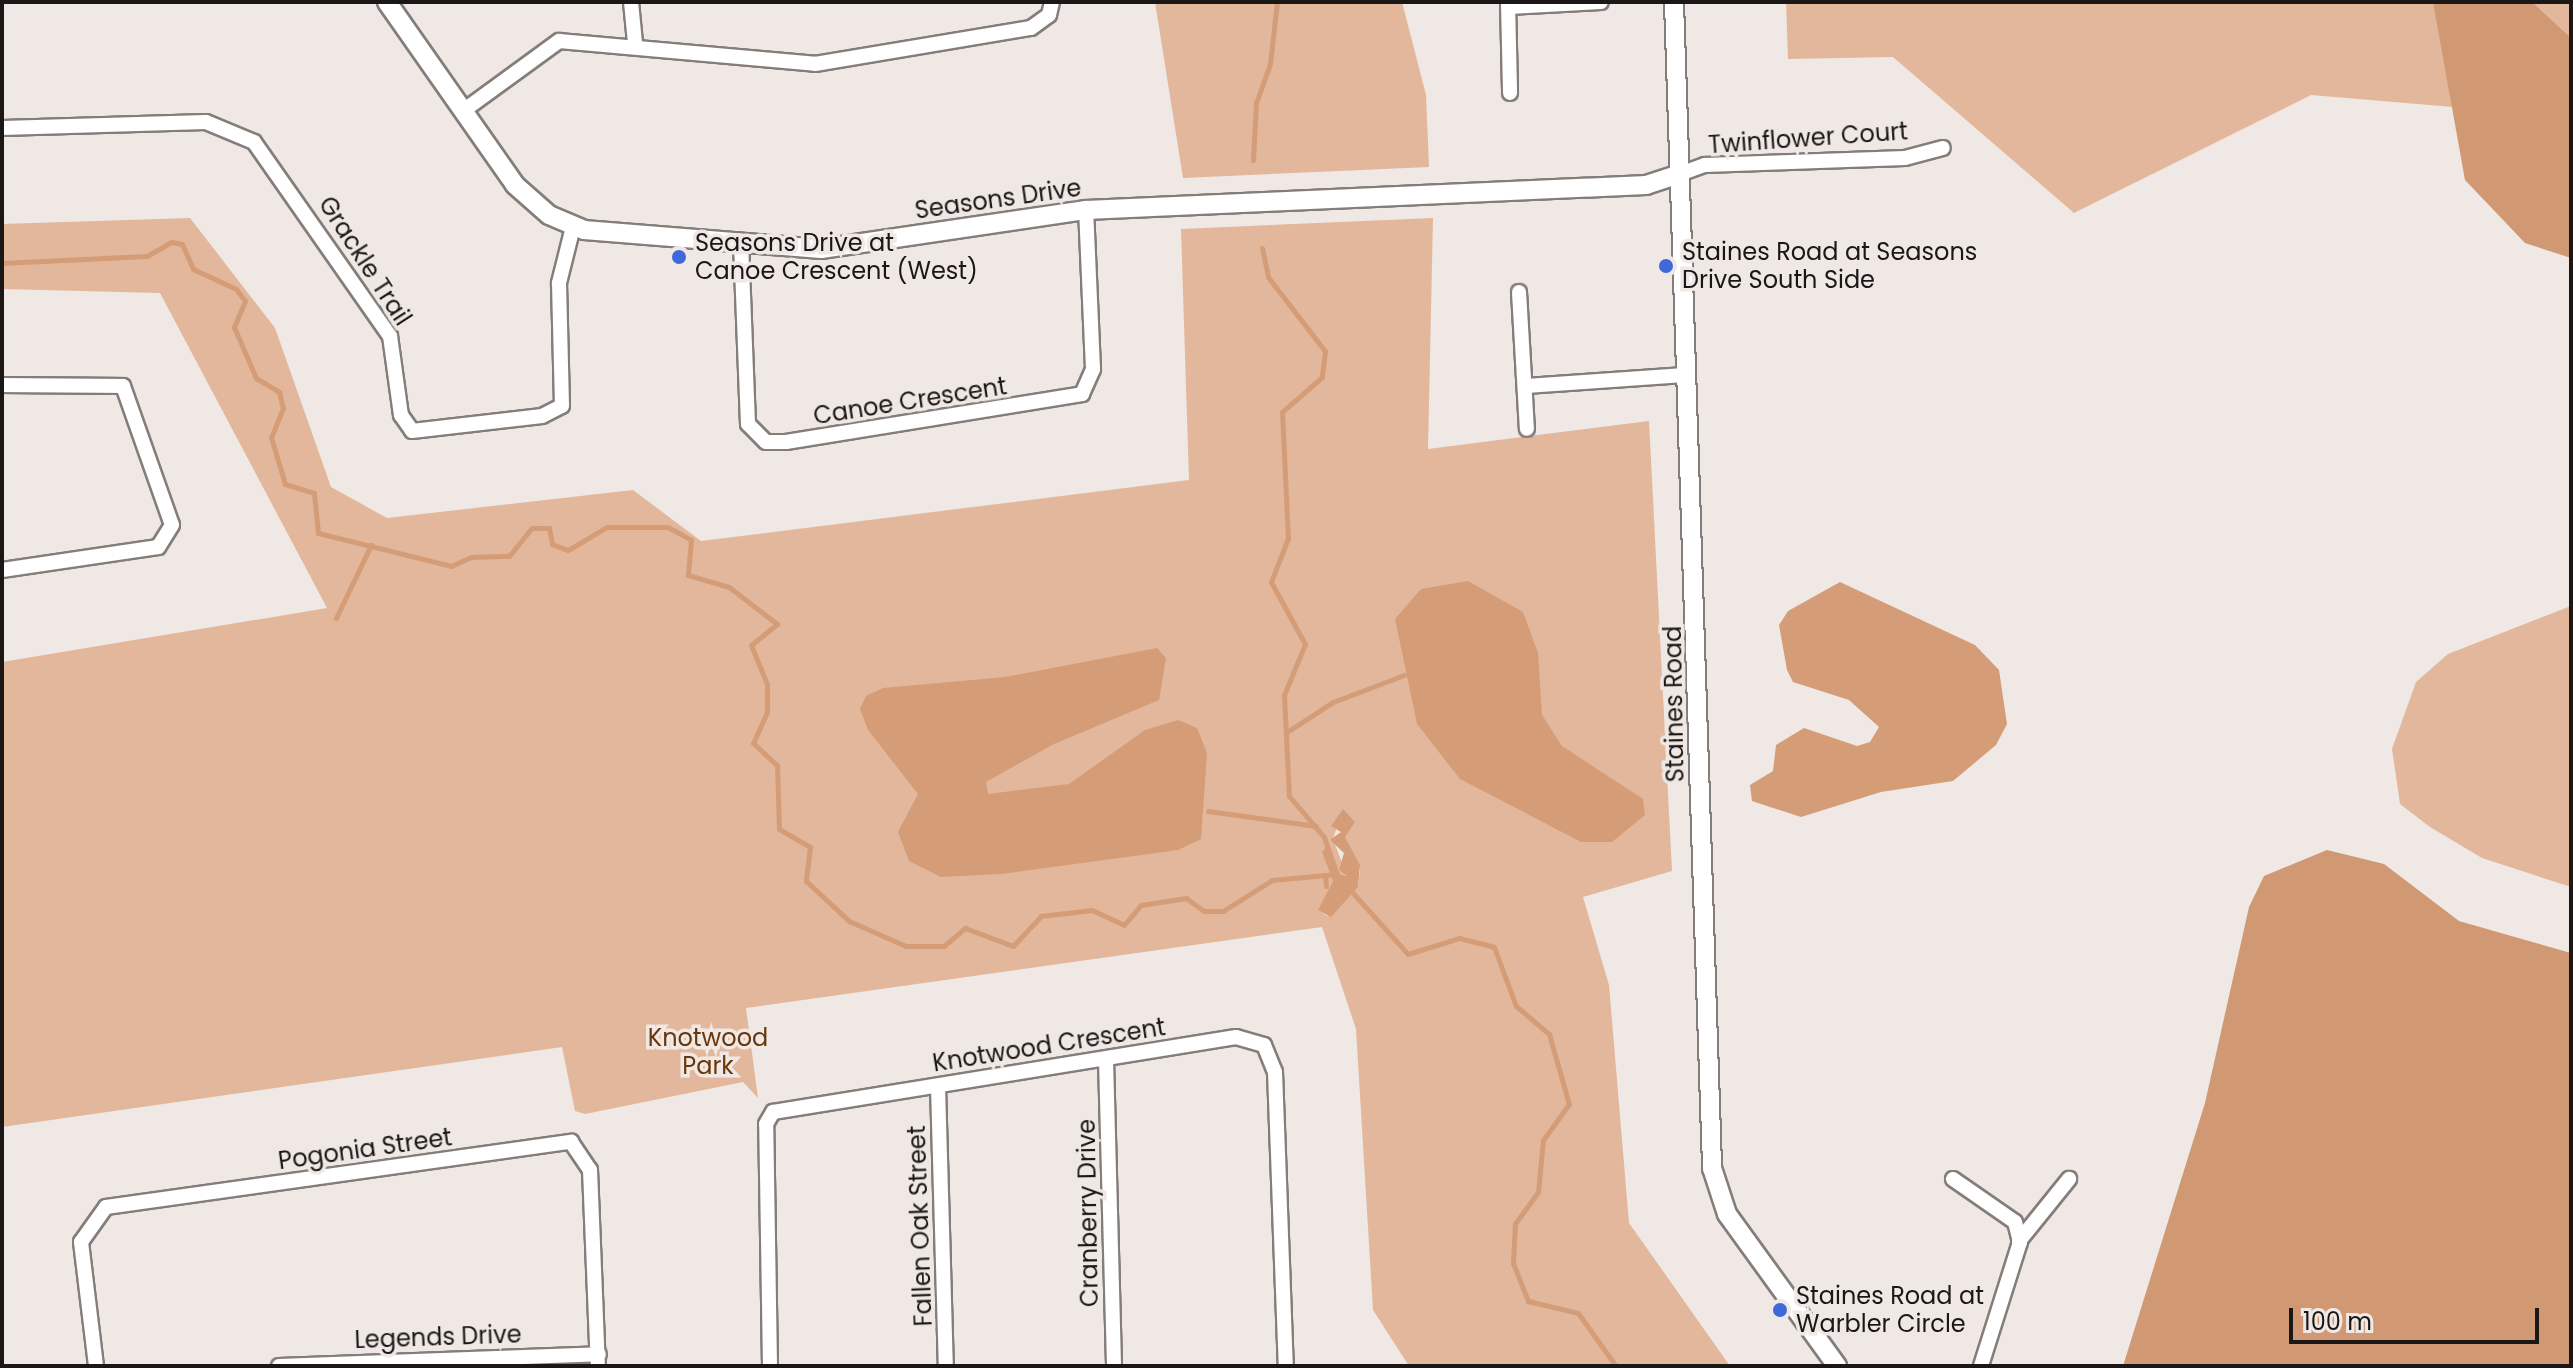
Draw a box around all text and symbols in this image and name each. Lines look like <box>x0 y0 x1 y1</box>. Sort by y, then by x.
street label: Twinflower Court <box>1707 117 1909 159</box>
street label: Seasons Drive <box>913 173 1083 225</box>
street label: Grackle Trail <box>313 191 417 331</box>
place label: Seasons Drive at Canoe Crescent (West) <box>695 229 978 285</box>
place label: Staines Road at Seasons Drive South Side <box>1682 238 1977 294</box>
marker: Seasons Drive at Canoe Crescent (West) <box>670 248 688 266</box>
marker: Staines Road at Seasons Drive South Side <box>1657 257 1675 275</box>
street label: Canoe Crescent <box>811 372 1009 430</box>
street label: Staines Road <box>1658 625 1690 783</box>
street label: Knotwood Crescent <box>931 1012 1167 1078</box>
park label: Knotwood Park <box>648 1024 768 1080</box>
street label: Cranberry Drive <box>1072 1119 1104 1307</box>
street label: Pogonia Street <box>276 1123 454 1175</box>
street label: Fallen Oak Street <box>902 1125 938 1327</box>
place label: Staines Road at Warbler Circle <box>1796 1282 1984 1338</box>
scale bar <box>2293 1292 2543 1342</box>
marker: Staines Road at Warbler Circle <box>1771 1301 1789 1319</box>
text: 100 m <box>2303 1305 2372 1338</box>
street label: Legends Drive <box>354 1320 522 1354</box>

